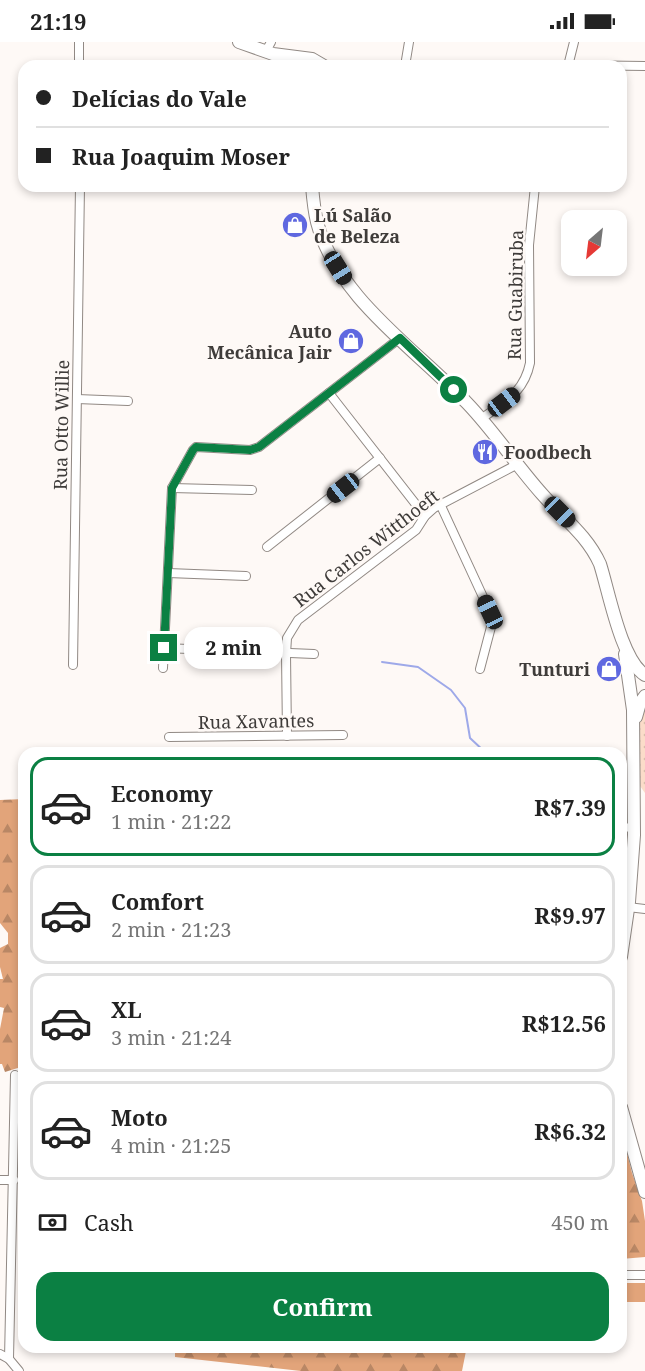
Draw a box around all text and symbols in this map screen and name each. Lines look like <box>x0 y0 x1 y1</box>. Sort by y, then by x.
text: 21:19 <box>30 6 86 36</box>
text: Delícias do Vale <box>72 83 247 113</box>
text: Rua Joaquim Moser <box>72 141 290 171</box>
place label: Lú Salão de Beleza <box>314 203 400 248</box>
shop icon: Lú Salão de Beleza <box>280 210 310 240</box>
north arrow <box>561 210 627 276</box>
map controls <box>561 210 627 276</box>
street label: Rua Guabiruba <box>502 230 528 360</box>
car <box>321 248 355 288</box>
place label: Auto Mecânica Jair <box>207 319 333 364</box>
shop icon: Auto Mecânica Jair <box>336 326 366 356</box>
street label: Rua Otto Willie <box>48 360 74 490</box>
route start <box>440 376 467 403</box>
car <box>484 384 524 420</box>
restaurant icon: Foodbech <box>470 437 500 467</box>
place label: Foodbech <box>504 440 592 464</box>
car <box>323 470 363 506</box>
street label: Rua Carlos Witthoeft <box>288 484 444 612</box>
car <box>541 493 579 531</box>
car <box>474 592 506 632</box>
callout: 2 min <box>185 627 284 669</box>
route end <box>150 634 177 661</box>
text: 2 min <box>205 634 262 661</box>
shop icon: Tunturi <box>594 654 624 684</box>
place label: Tunturi <box>519 657 591 681</box>
street label: Rua Xavantes <box>198 708 314 734</box>
text: Economy <box>111 778 213 808</box>
icon: car <box>39 780 93 834</box>
text: R$7.39 <box>534 792 606 822</box>
text: 1 min · 21:22 <box>111 808 231 835</box>
text: Comfort <box>111 886 204 916</box>
icon: car <box>39 888 93 942</box>
text: R$9.97 <box>534 900 606 930</box>
text: 2 min · 21:23 <box>111 916 231 943</box>
text: XL <box>111 994 142 1024</box>
icon: car <box>39 996 93 1050</box>
text: R$12.56 <box>522 1008 606 1038</box>
text: 3 min · 21:24 <box>111 1024 231 1051</box>
text: Moto <box>111 1102 168 1132</box>
icon: car <box>39 1104 93 1158</box>
text: R$6.32 <box>534 1116 606 1146</box>
text: 4 min · 21:25 <box>111 1132 231 1159</box>
icon: cash <box>36 1206 69 1239</box>
text: Cash <box>84 1207 134 1237</box>
text: 450 m <box>551 1209 609 1236</box>
button: Confirm <box>36 1272 609 1341</box>

